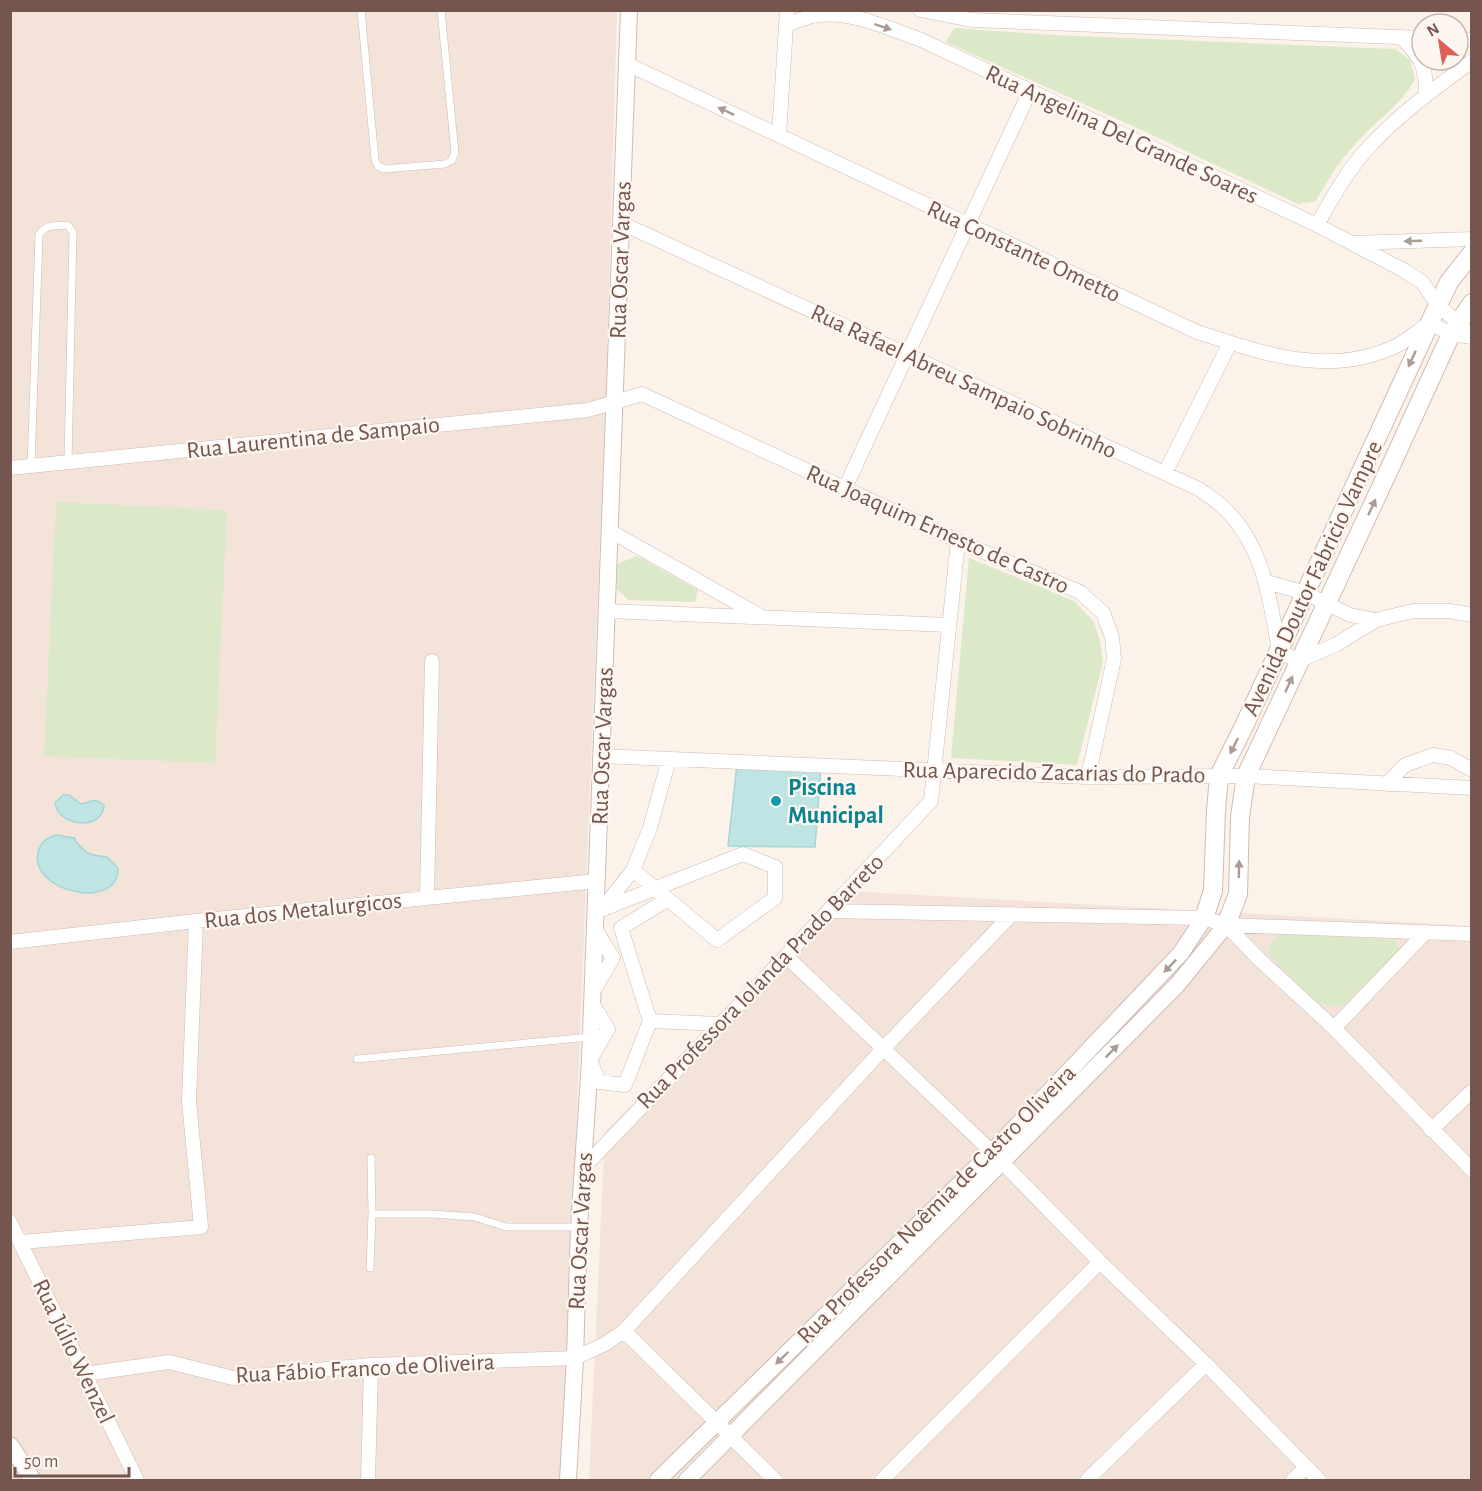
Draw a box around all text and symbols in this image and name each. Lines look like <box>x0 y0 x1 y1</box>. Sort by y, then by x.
north arrow <box>1410 12 1470 72</box>
text: N <box>1424 20 1442 40</box>
one-way arrow <box>874 22 892 32</box>
street label: Rua Angelina Del Grande Soares <box>982 61 1262 209</box>
one-way arrow <box>718 106 735 115</box>
street label: Rua Oscar Vargas <box>606 181 636 339</box>
street label: Rua Constante Ometto <box>923 197 1124 307</box>
one-way arrow <box>1404 236 1423 245</box>
street label: Rua Rafael Abreu Sampaio Sobrinho <box>807 300 1120 463</box>
one-way arrow <box>1408 350 1417 367</box>
street label: Rua Laurentina de Sampaio <box>185 413 441 463</box>
street label: Avenida Doutor Fabricio Vampre <box>1239 437 1387 720</box>
street label: Rua Joaquim Ernesto de Castro <box>803 461 1073 599</box>
one-way arrow <box>1367 498 1377 516</box>
street label: Rua Oscar Vargas <box>588 667 618 825</box>
one-way arrow <box>1284 674 1294 692</box>
one-way arrow <box>1229 737 1239 754</box>
street label: Rua Aparecido Zacarias do Prado <box>902 758 1206 788</box>
place label: Piscina Municipal <box>788 776 884 828</box>
marker: Piscina Municipal <box>769 794 783 808</box>
street label: Rua Professora Iolanda Prado Barreto <box>633 850 889 1114</box>
one-way arrow <box>1234 859 1244 878</box>
street label: Rua dos Metalurgicos <box>203 889 403 933</box>
one-way arrow <box>1163 958 1177 972</box>
one-way arrow <box>1104 1044 1118 1058</box>
street label: Rua Professora Noêmia de Castro Oliveira <box>793 1061 1081 1349</box>
street label: Rua Oscar Vargas <box>565 1152 597 1311</box>
street label: Rua Júlio Wenzel <box>28 1275 118 1427</box>
street label: Rua Fábio Franco de Oliveira <box>235 1350 495 1388</box>
one-way arrow <box>775 1351 789 1365</box>
scale bar <box>15 1440 129 1478</box>
text: 50 m <box>24 1453 58 1471</box>

